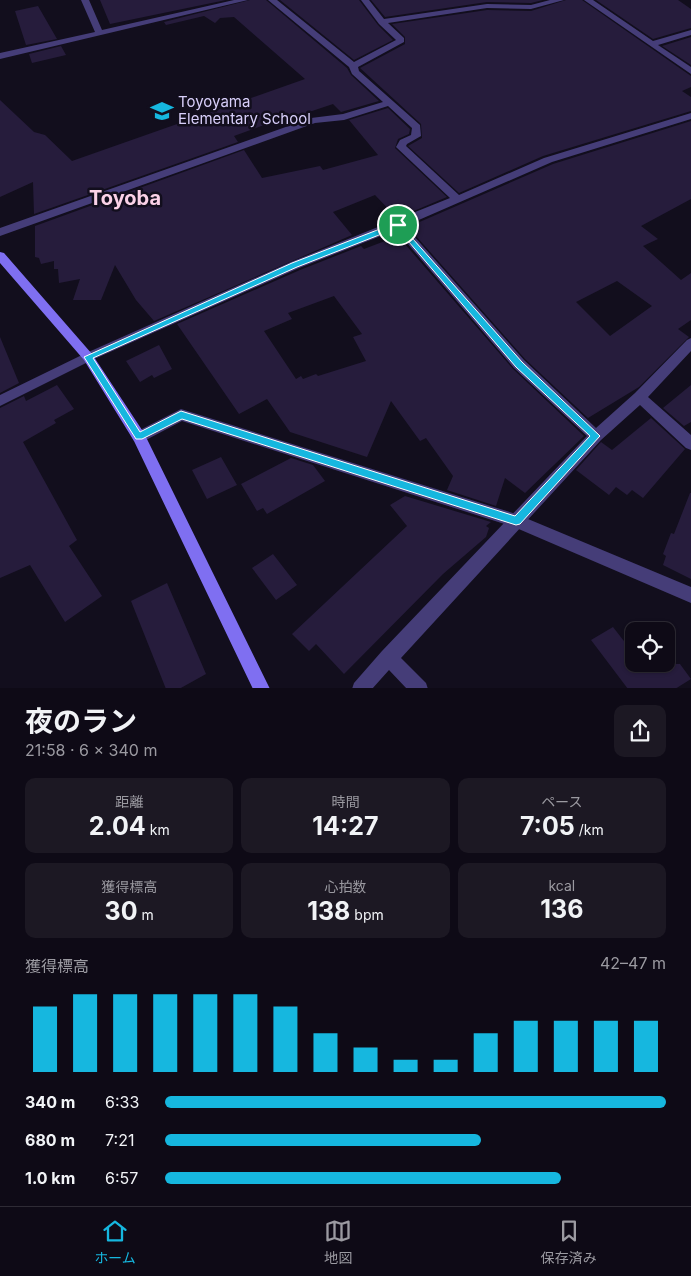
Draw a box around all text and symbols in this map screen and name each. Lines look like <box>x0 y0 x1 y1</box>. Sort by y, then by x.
place label: Toyoyama Elementary School <box>178 92 311 128</box>
school or university icon: Toyoyama Elementary School <box>149 98 175 124</box>
district label: Toyoba <box>89 186 161 210</box>
pin <box>377 204 419 246</box>
icon: arrive <box>384 211 412 239</box>
map controls <box>625 622 675 672</box>
button: locate <box>625 622 675 672</box>
text: 夜のラン <box>25 704 137 738</box>
button: share <box>614 705 666 757</box>
text: 21:58 · 6 × 340 m <box>25 740 157 760</box>
text: 距離 <box>115 793 143 810</box>
text: 時間 <box>331 793 359 810</box>
text: ペース <box>541 793 582 810</box>
text: 2.04 <box>89 811 146 841</box>
text: 14:27 <box>312 811 379 841</box>
text: 7:05 <box>520 811 575 841</box>
text: km <box>146 821 170 838</box>
text: /km <box>575 821 604 838</box>
text: kcal <box>548 877 575 894</box>
text: 獲得標高 <box>101 878 157 895</box>
text: 心拍数 <box>324 878 366 895</box>
text: 136 <box>540 894 583 924</box>
text: 30 <box>105 896 138 926</box>
text: 138 <box>307 896 350 926</box>
text: m <box>138 906 154 923</box>
text: bpm <box>350 906 384 923</box>
text: 42–47 m <box>600 953 666 973</box>
text: 獲得標高 <box>25 956 89 976</box>
text: 340 m <box>25 1092 75 1112</box>
text: 6:33 <box>105 1092 139 1112</box>
text: 680 m <box>25 1130 75 1150</box>
text: 7:21 <box>105 1130 134 1150</box>
text: 1.0 km <box>25 1168 75 1188</box>
text: 6:57 <box>105 1168 138 1188</box>
tab: ホーム <box>94 1217 136 1267</box>
tab: 地図 <box>324 1217 352 1267</box>
tab: 保存済み <box>541 1217 597 1267</box>

